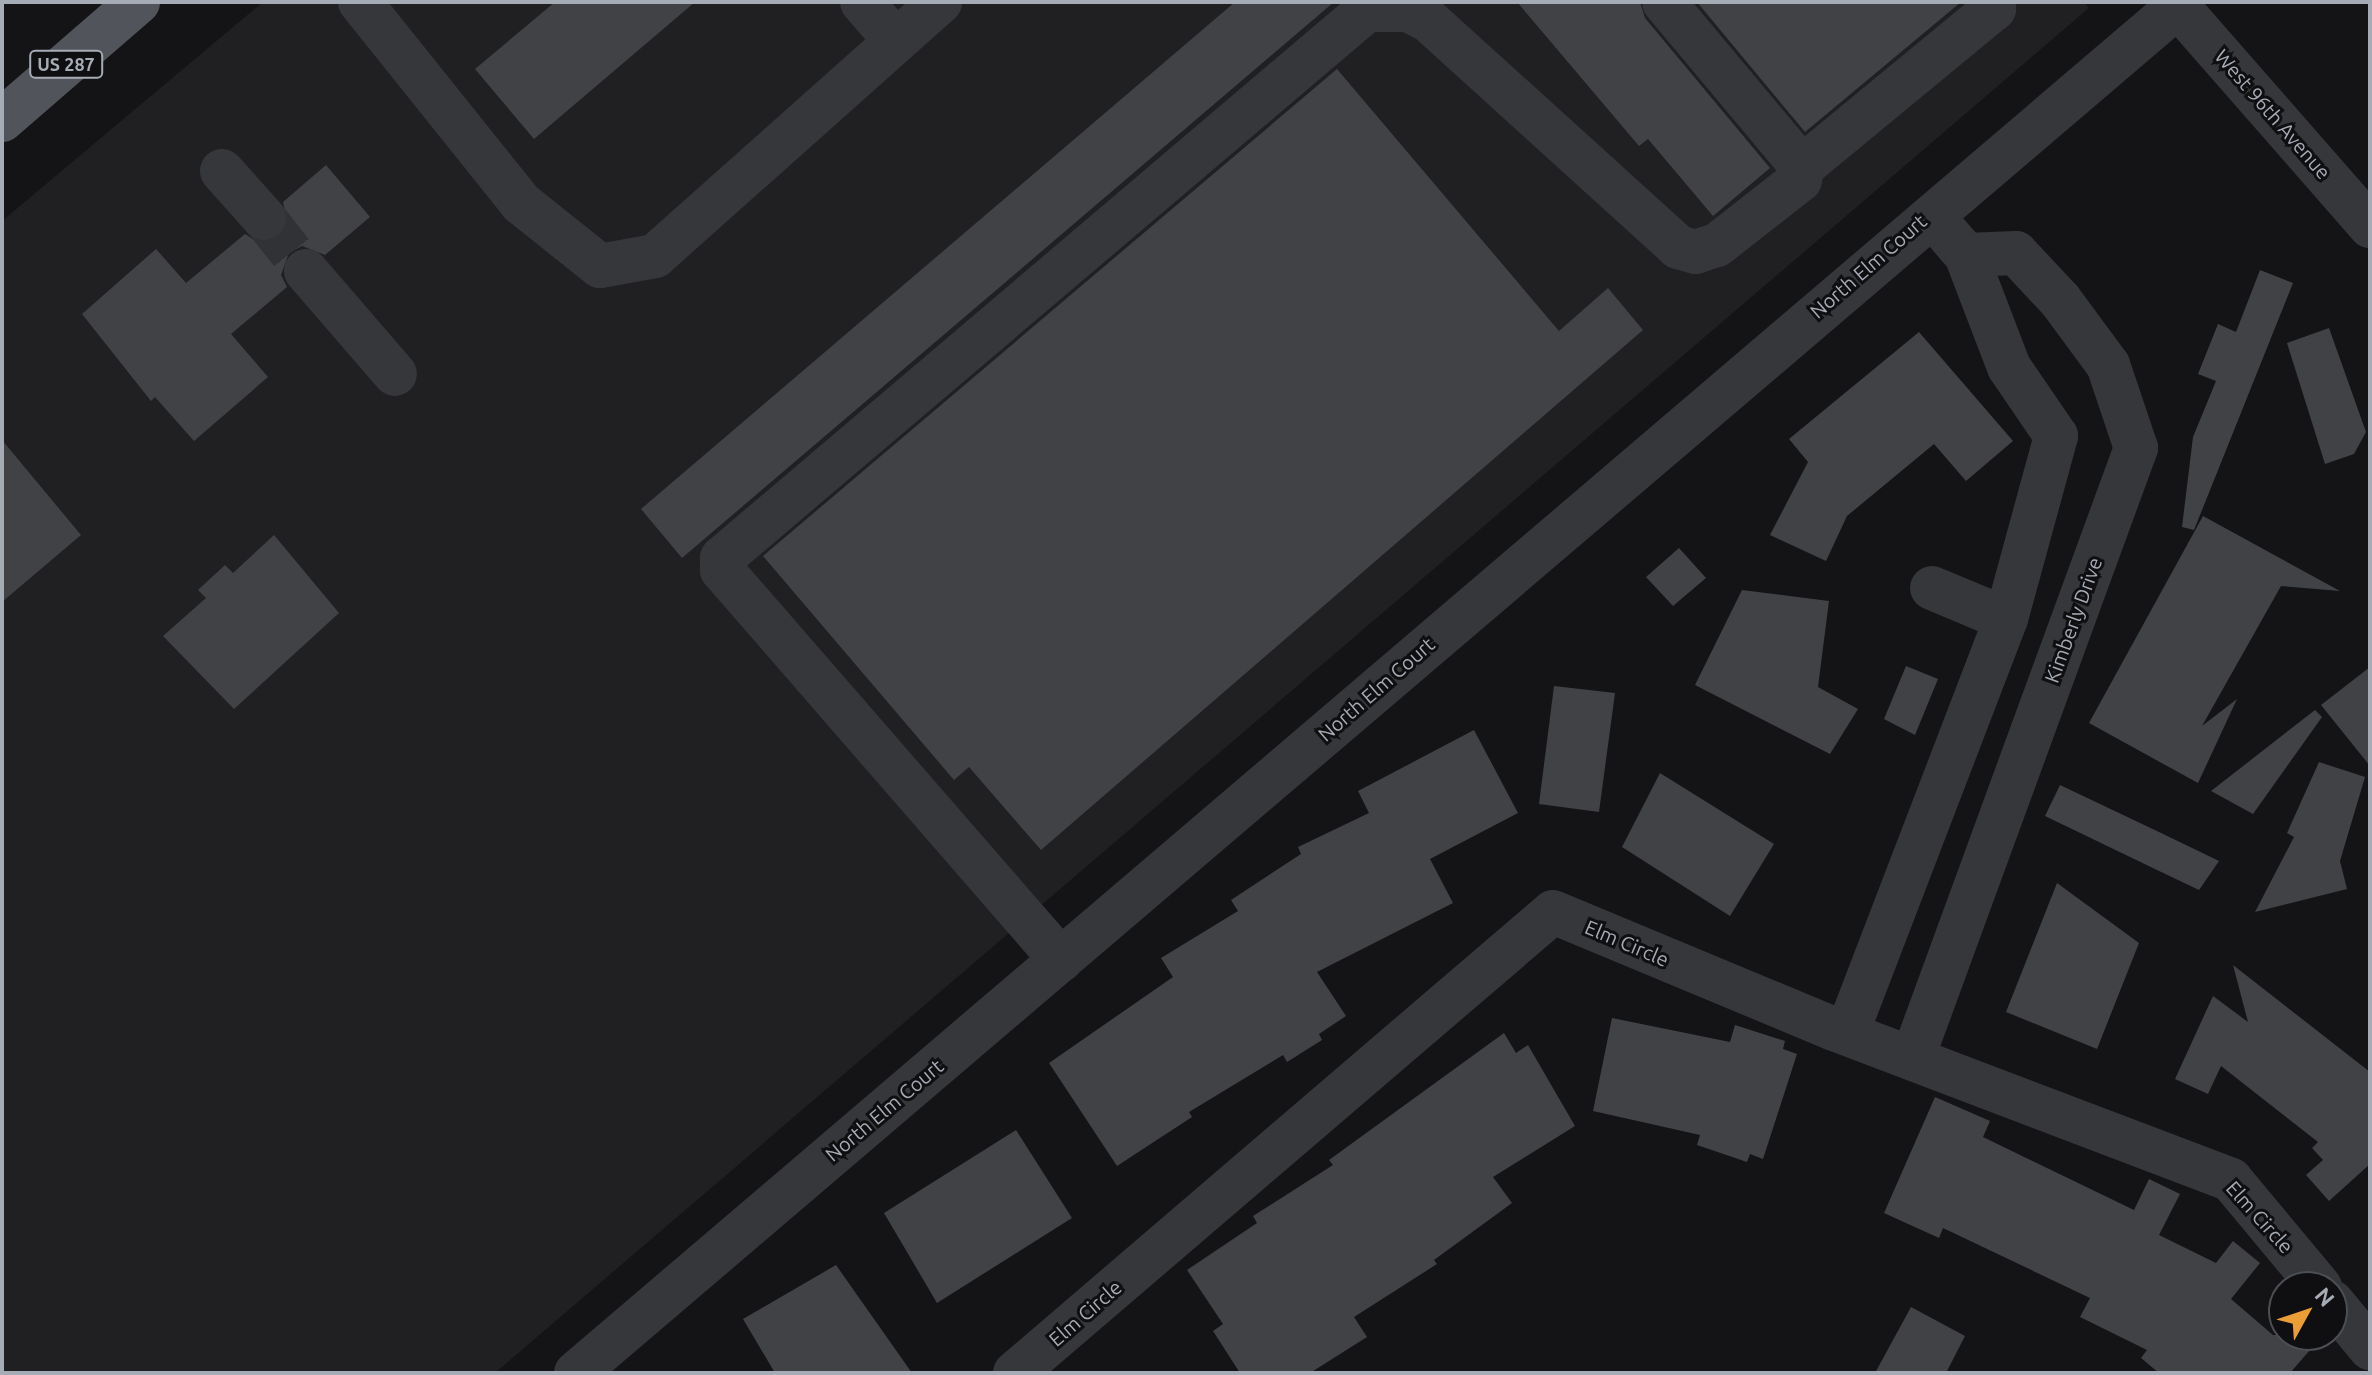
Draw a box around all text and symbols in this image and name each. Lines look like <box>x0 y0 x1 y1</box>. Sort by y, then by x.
street label: West 96th Avenue <box>2210 44 2336 184</box>
road number: US 287 <box>28 50 104 78</box>
street label: North Elm Court <box>1805 209 1931 323</box>
street label: Kimberly Drive <box>2039 554 2107 686</box>
street label: North Elm Court <box>1313 632 1439 746</box>
street label: Elm Circle <box>1582 915 1672 971</box>
street label: North Elm Court <box>820 1054 948 1166</box>
street label: Elm Circle <box>2221 1176 2299 1258</box>
north arrow <box>2268 1271 2348 1351</box>
street label: Elm Circle <box>1044 1275 1126 1351</box>
text: N <box>2310 1282 2340 1311</box>

